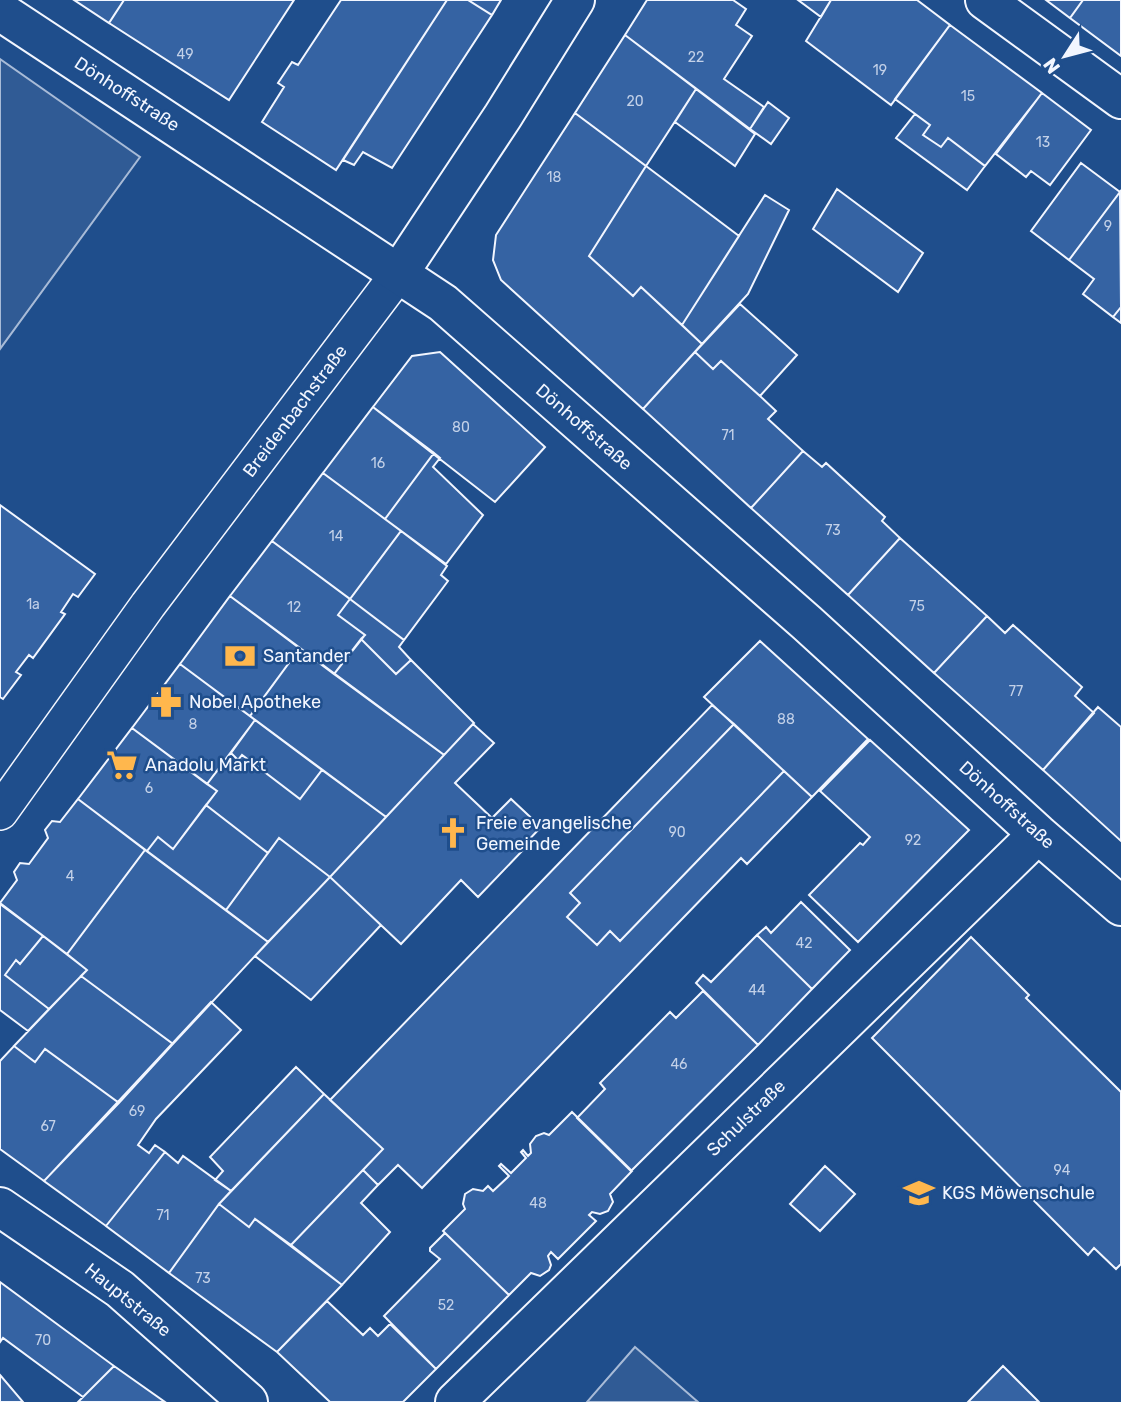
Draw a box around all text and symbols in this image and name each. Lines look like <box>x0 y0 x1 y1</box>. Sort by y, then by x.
north arrow <box>1030 21 1100 91</box>
house number: 49 <box>177 46 193 63</box>
house number: 22 <box>688 49 704 66</box>
street label: Dönhoffstraße <box>70 52 184 136</box>
text: N <box>1038 53 1065 78</box>
house number: 19 <box>873 62 887 79</box>
house number: 15 <box>961 88 975 105</box>
house number: 20 <box>626 93 644 110</box>
house number: 13 <box>1036 134 1050 151</box>
house number: 18 <box>547 169 562 186</box>
house number: 9 <box>1104 218 1112 235</box>
street label: Breidenbachstraße <box>238 341 352 481</box>
street label: Dönhoffstraße <box>531 379 637 475</box>
house number: 80 <box>452 419 470 436</box>
house number: 71 <box>721 427 735 444</box>
house number: 16 <box>371 455 385 472</box>
house number: 73 <box>825 522 841 539</box>
house number: 14 <box>329 528 344 545</box>
house number: 1a <box>26 596 40 613</box>
house number: 75 <box>909 598 925 615</box>
house number: 12 <box>287 599 301 616</box>
bank icon: Santander <box>223 639 257 673</box>
place label: Santander <box>263 645 351 667</box>
house number: 77 <box>1009 683 1023 700</box>
pharmacy icon: Nobel Apotheke <box>149 685 183 719</box>
place label: Nobel Apotheke <box>189 691 321 713</box>
house number: 88 <box>777 711 795 728</box>
house number: 8 <box>189 716 198 733</box>
supermarket icon: Anadolu Markt <box>105 748 139 782</box>
place label: Anadolu Markt <box>145 754 266 776</box>
street label: Dönhoffstraße <box>955 756 1059 854</box>
house number: 6 <box>145 780 153 797</box>
place label: Freie evangelische Gemeinde <box>476 812 632 855</box>
church icon: Freie evangelische Gemeinde <box>436 816 470 850</box>
house number: 90 <box>668 824 686 841</box>
house number: 92 <box>905 832 921 849</box>
house number: 4 <box>66 868 75 885</box>
house number: 42 <box>796 935 812 952</box>
house number: 44 <box>748 982 766 999</box>
house number: 46 <box>670 1056 688 1073</box>
street label: Schulstraße <box>702 1075 790 1161</box>
house number: 69 <box>129 1103 145 1120</box>
house number: 67 <box>40 1118 56 1135</box>
house number: 94 <box>1054 1162 1071 1179</box>
school or university icon: KGS Möwenschule <box>902 1176 936 1210</box>
place label: KGS Möwenschule <box>942 1182 1095 1204</box>
house number: 48 <box>529 1195 547 1212</box>
house number: 71 <box>156 1207 170 1224</box>
street label: Hauptstraße <box>80 1258 176 1342</box>
house number: 73 <box>195 1270 211 1287</box>
house number: 52 <box>438 1297 454 1314</box>
house number: 70 <box>35 1332 51 1349</box>

